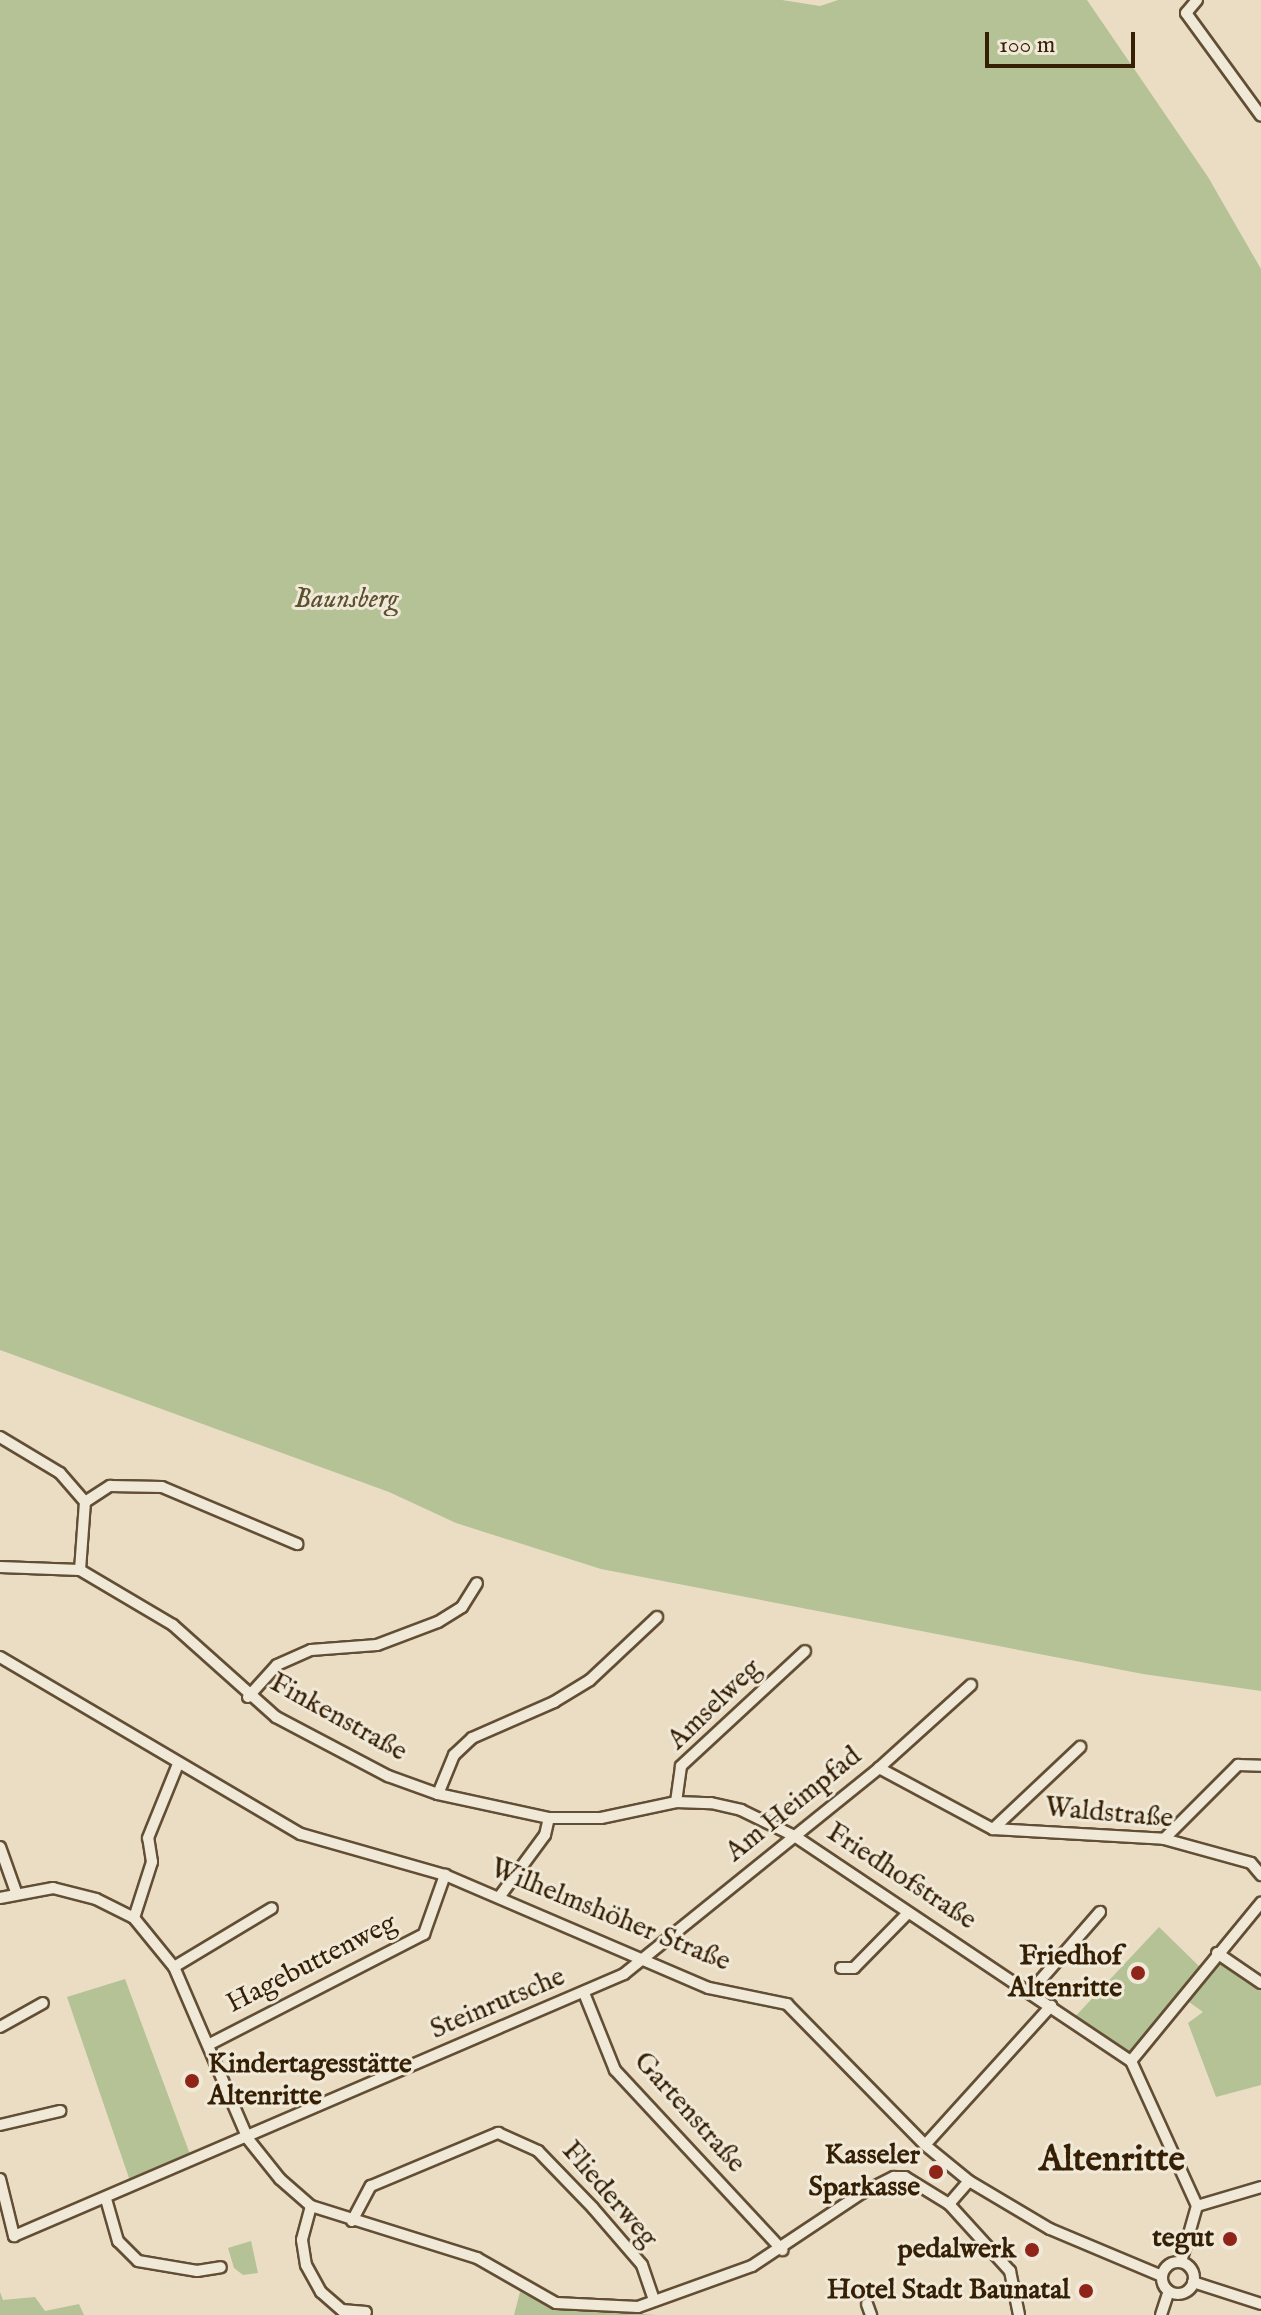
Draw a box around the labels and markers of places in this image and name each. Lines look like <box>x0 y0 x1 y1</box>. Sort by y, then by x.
place label: Friedhof Altenritte <box>1008 1940 1122 2006</box>
marker: Friedhof Altenritte <box>1129 1964 1147 1982</box>
place label: Kindertagesstätte Altenritte <box>208 2048 412 2114</box>
marker: Kindertagesstätte Altenritte <box>183 2072 201 2090</box>
place label: Kasseler Sparkasse <box>809 2139 920 2205</box>
marker: Kasseler Sparkasse <box>927 2163 945 2181</box>
place label: tegut <box>1152 2222 1214 2256</box>
marker: tegut <box>1221 2230 1239 2248</box>
place label: pedalwerk <box>898 2233 1016 2267</box>
marker: pedalwerk <box>1023 2241 1041 2259</box>
place label: Hotel Stadt Baunatal <box>827 2274 1070 2308</box>
marker: Hotel Stadt Baunatal <box>1077 2282 1095 2300</box>

